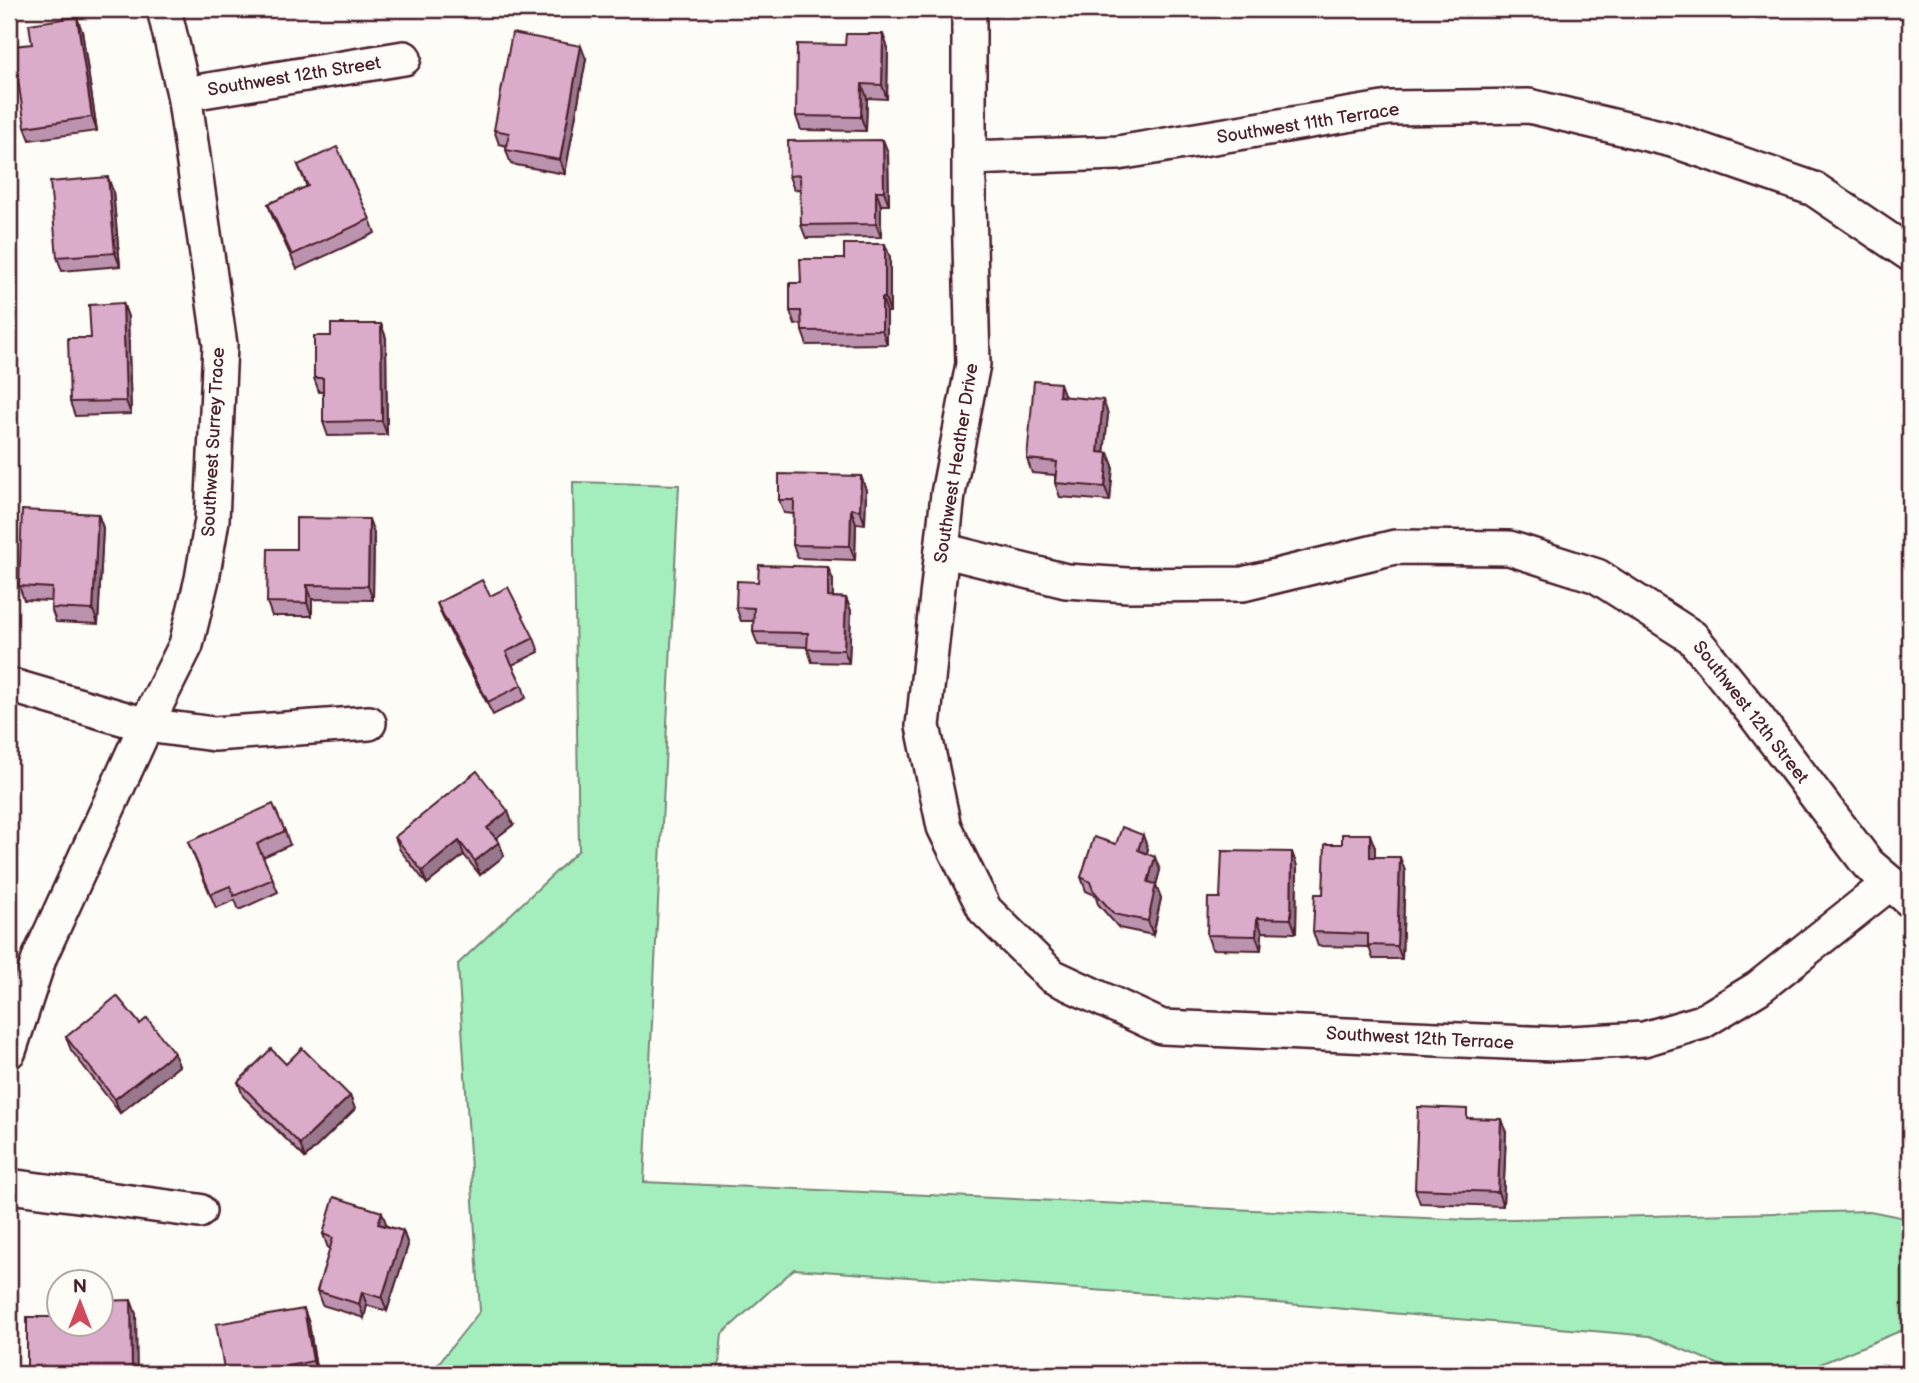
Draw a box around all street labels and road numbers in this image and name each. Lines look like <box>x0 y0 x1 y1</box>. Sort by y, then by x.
street label: Southwest 12th Street <box>206 52 383 101</box>
street label: Southwest 11th Terrace <box>1215 99 1401 148</box>
street label: Southwest Surrey Trace <box>198 346 229 537</box>
street label: Southwest Heather Drive <box>930 361 983 565</box>
street label: Southwest 12th Street <box>1688 637 1813 788</box>
street label: Southwest 12th Terrace <box>1325 1023 1515 1054</box>

